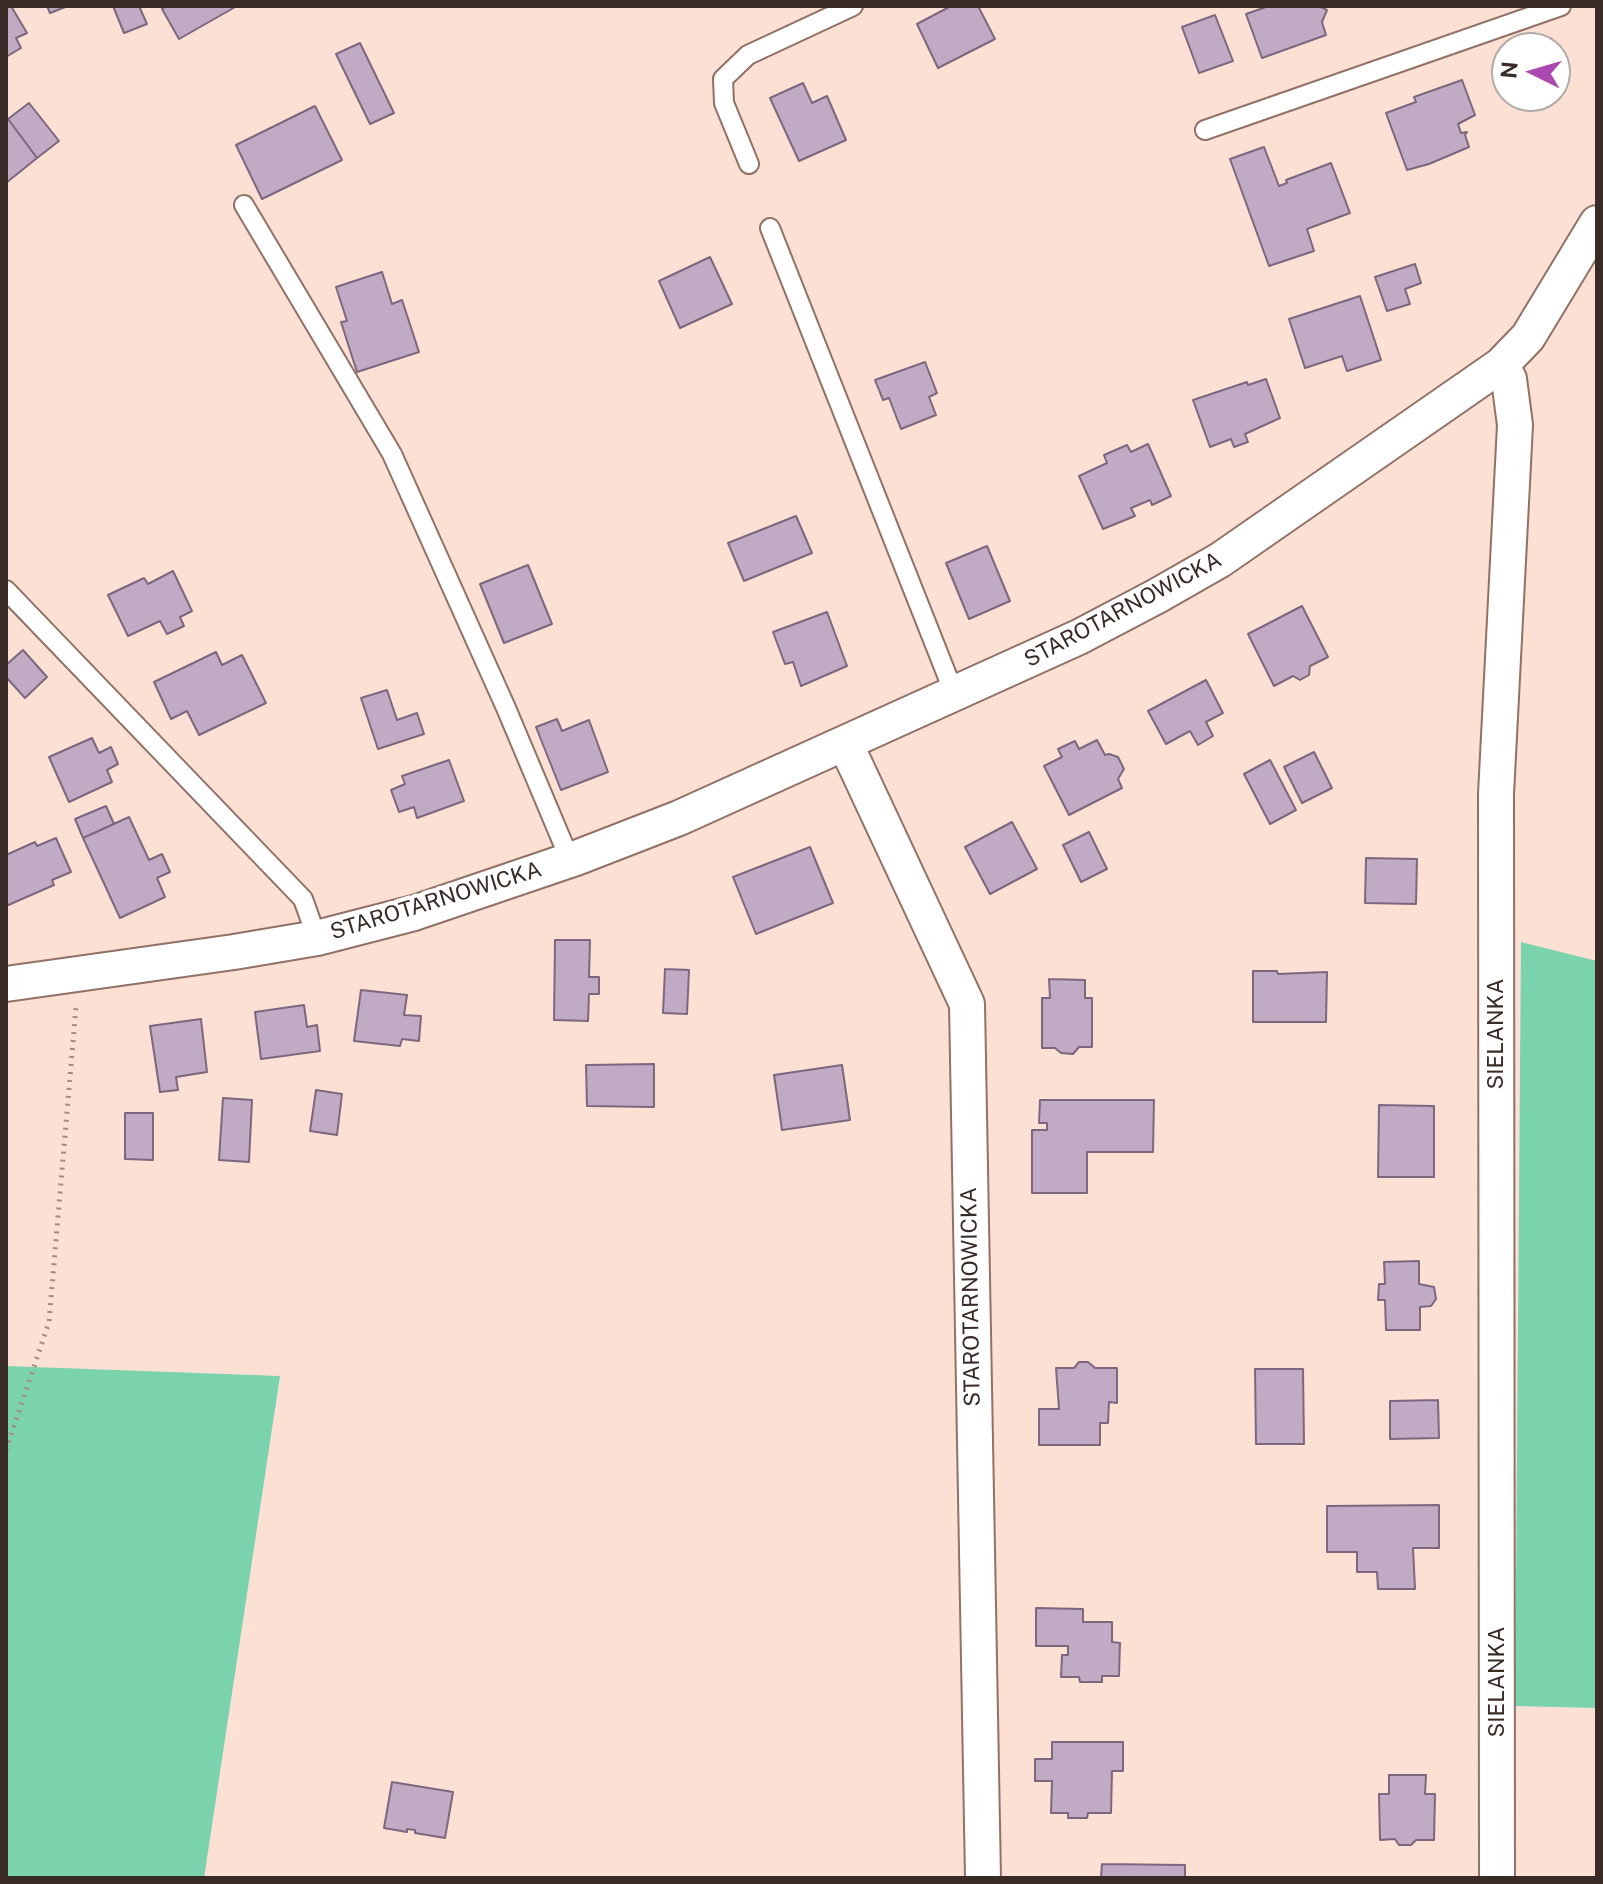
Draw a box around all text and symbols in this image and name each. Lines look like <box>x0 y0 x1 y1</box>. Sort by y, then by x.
north arrow <box>1491 32 1571 112</box>
text: N <box>1495 60 1523 80</box>
street label: STAROTARNOWICKA <box>1020 547 1226 673</box>
street label: STAROTARNOWICKA <box>327 856 545 946</box>
street label: SIELANKA <box>1483 979 1509 1089</box>
street label: STAROTARNOWICKA <box>956 1187 986 1407</box>
street label: SIELANKA <box>1484 1627 1510 1737</box>

